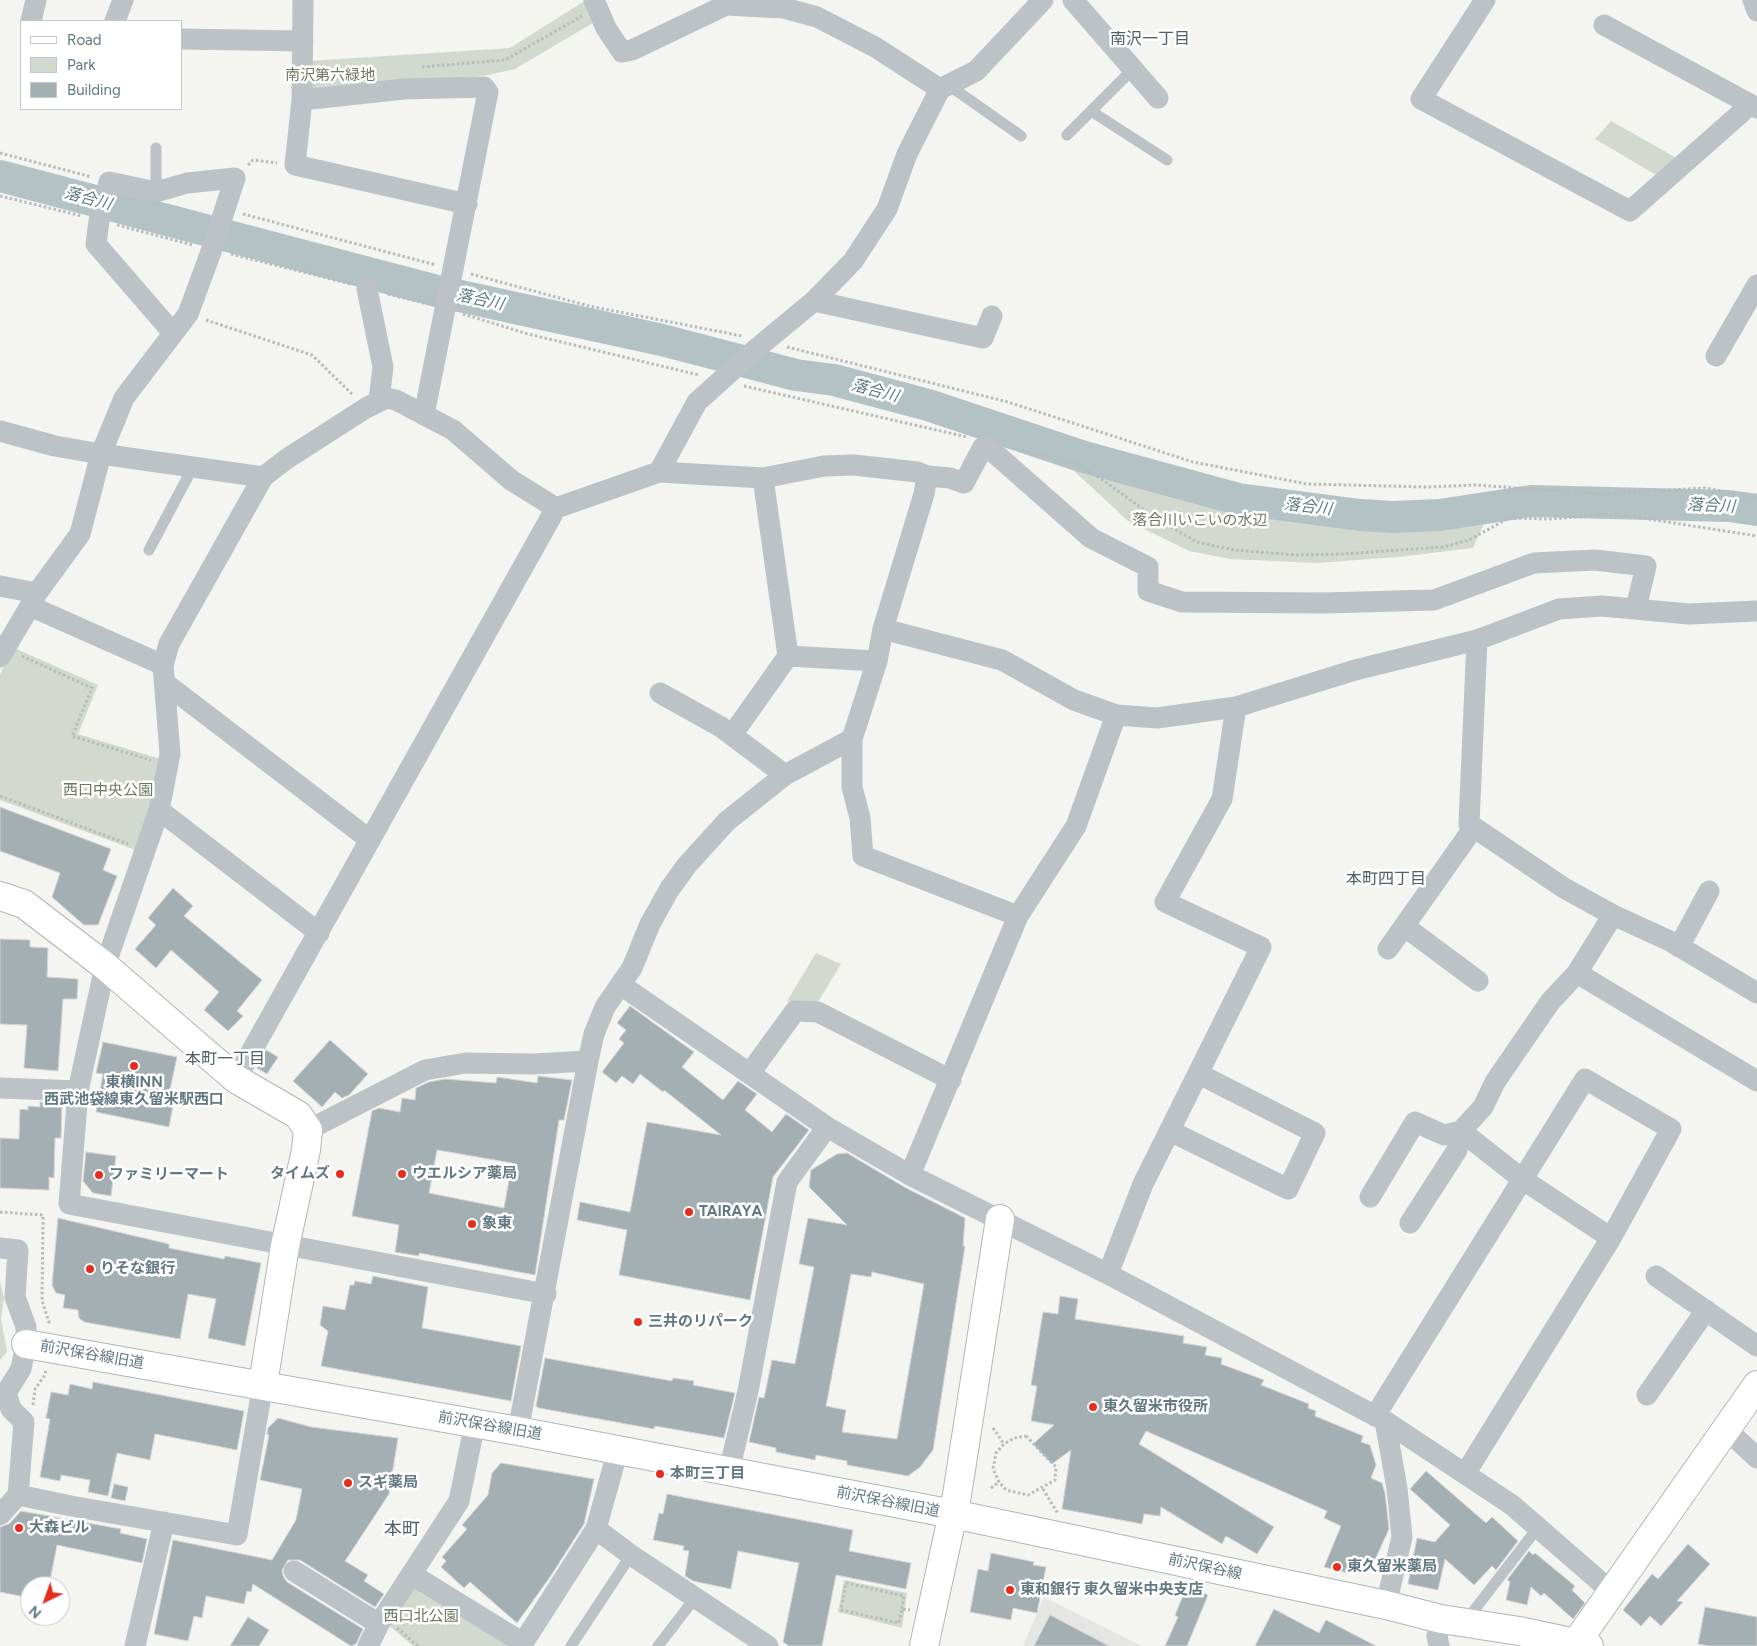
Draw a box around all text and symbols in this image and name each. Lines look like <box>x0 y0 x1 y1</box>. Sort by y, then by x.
legend <box>20 20 182 110</box>
district label: 南沢一丁目 <box>1110 29 1190 49</box>
text: Road <box>67 31 102 49</box>
text: Park <box>67 56 96 74</box>
park label: 南沢第六緑地 <box>285 67 375 85</box>
text: Building <box>67 81 121 99</box>
water label: 落合川 <box>62 184 114 214</box>
water label: 落合川 <box>455 286 505 314</box>
water label: 落合川 <box>849 376 901 406</box>
water label: 落合川 <box>1283 495 1333 519</box>
water label: 落合川 <box>1687 495 1735 517</box>
park label: 落合川いこいの水辺 <box>1133 512 1267 530</box>
park label: 西口中央公園 <box>63 782 153 800</box>
district label: 本町四丁目 <box>1346 869 1426 889</box>
district label: 本町一丁目 <box>185 1049 265 1069</box>
marker: 東横INN 西武池袋線東久留米駅西口 <box>128 1060 140 1072</box>
place label: 東横INN 西武池袋線東久留米駅西口 <box>44 1074 224 1109</box>
place label: タイムズ <box>270 1165 330 1183</box>
place label: ウエルシア薬局 <box>412 1165 517 1183</box>
place label: ファミリーマート <box>109 1166 229 1184</box>
marker: タイムズ <box>334 1168 346 1180</box>
marker: ウエルシア薬局 <box>396 1168 408 1180</box>
marker: ファミリーマート <box>93 1169 105 1181</box>
place label: TAIRAYA <box>699 1203 762 1221</box>
marker: TAIRAYA <box>683 1206 695 1218</box>
place label: 象東 <box>482 1215 512 1233</box>
marker: 象東 <box>466 1218 478 1230</box>
place label: りそな銀行 <box>100 1260 175 1278</box>
marker: りそな銀行 <box>84 1263 96 1275</box>
place label: 三井のリパーク <box>648 1313 753 1331</box>
marker: 三井のリパーク <box>632 1316 644 1328</box>
street label: 前沢保谷線旧道 <box>39 1337 145 1373</box>
place label: 東久留米市役所 <box>1103 1398 1208 1416</box>
marker: 東久留米市役所 <box>1087 1401 1099 1413</box>
street label: 前沢保谷線旧道 <box>437 1408 543 1444</box>
place label: 本町三丁目 <box>670 1465 745 1483</box>
marker: 本町三丁目 <box>654 1468 666 1480</box>
place label: スギ薬局 <box>358 1474 418 1492</box>
marker: スギ薬局 <box>342 1477 354 1489</box>
street label: 前沢保谷線旧道 <box>835 1483 941 1521</box>
place label: 大森ビル <box>29 1519 89 1537</box>
district label: 本町 <box>384 1519 420 1541</box>
marker: 大森ビル <box>13 1522 25 1534</box>
street label: 前沢保谷線 <box>1166 1550 1244 1584</box>
place label: 東久留米薬局 <box>1347 1558 1437 1576</box>
marker: 東久留米薬局 <box>1331 1561 1343 1573</box>
north arrow <box>20 1576 70 1626</box>
place label: 東和銀行 東久留米中央支店 <box>1020 1581 1204 1599</box>
marker: 東和銀行 東久留米中央支店 <box>1004 1584 1016 1596</box>
text: N <box>26 1602 45 1622</box>
park label: 西口北公園 <box>384 1608 458 1626</box>

